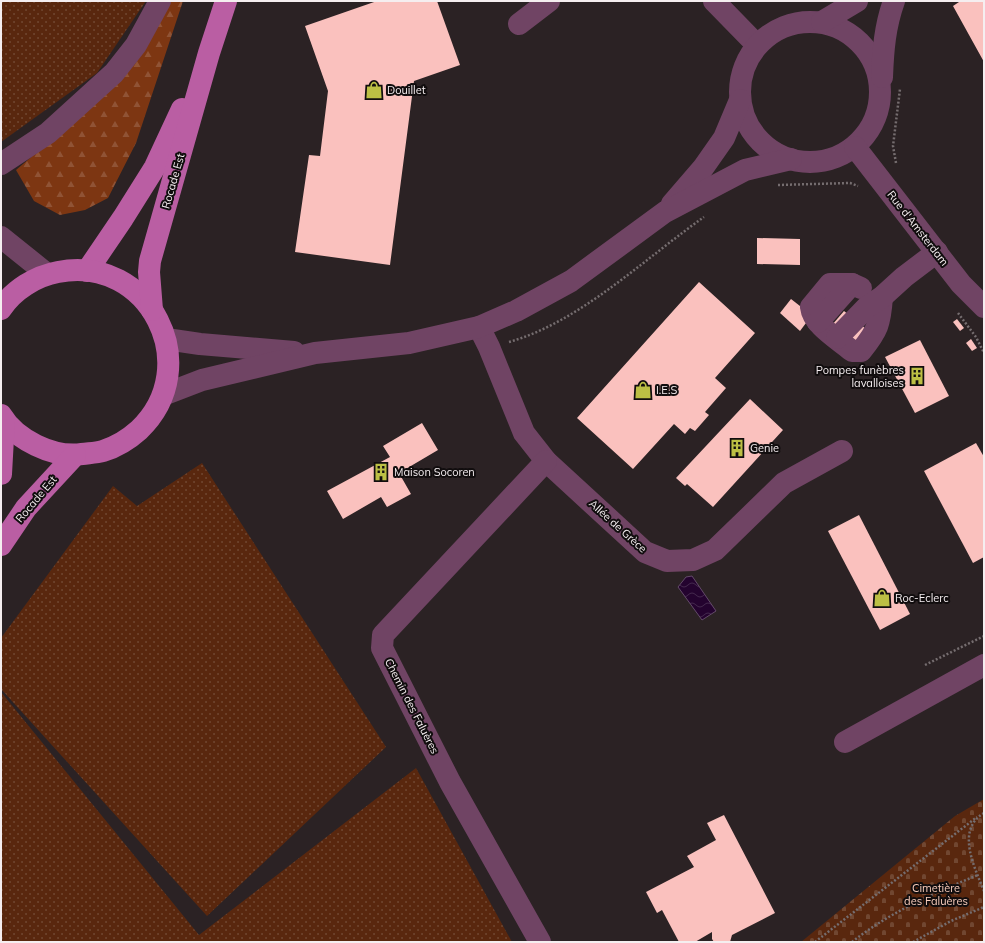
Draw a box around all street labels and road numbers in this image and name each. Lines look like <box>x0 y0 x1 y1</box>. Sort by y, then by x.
street label: Rocade Est <box>158 152 188 210</box>
street label: Rue d'Amsterdam <box>884 188 952 268</box>
street label: Rocade Est <box>12 473 60 525</box>
street label: Allée de Grèce <box>586 496 650 556</box>
street label: Chemin des Faluères <box>382 656 442 756</box>

